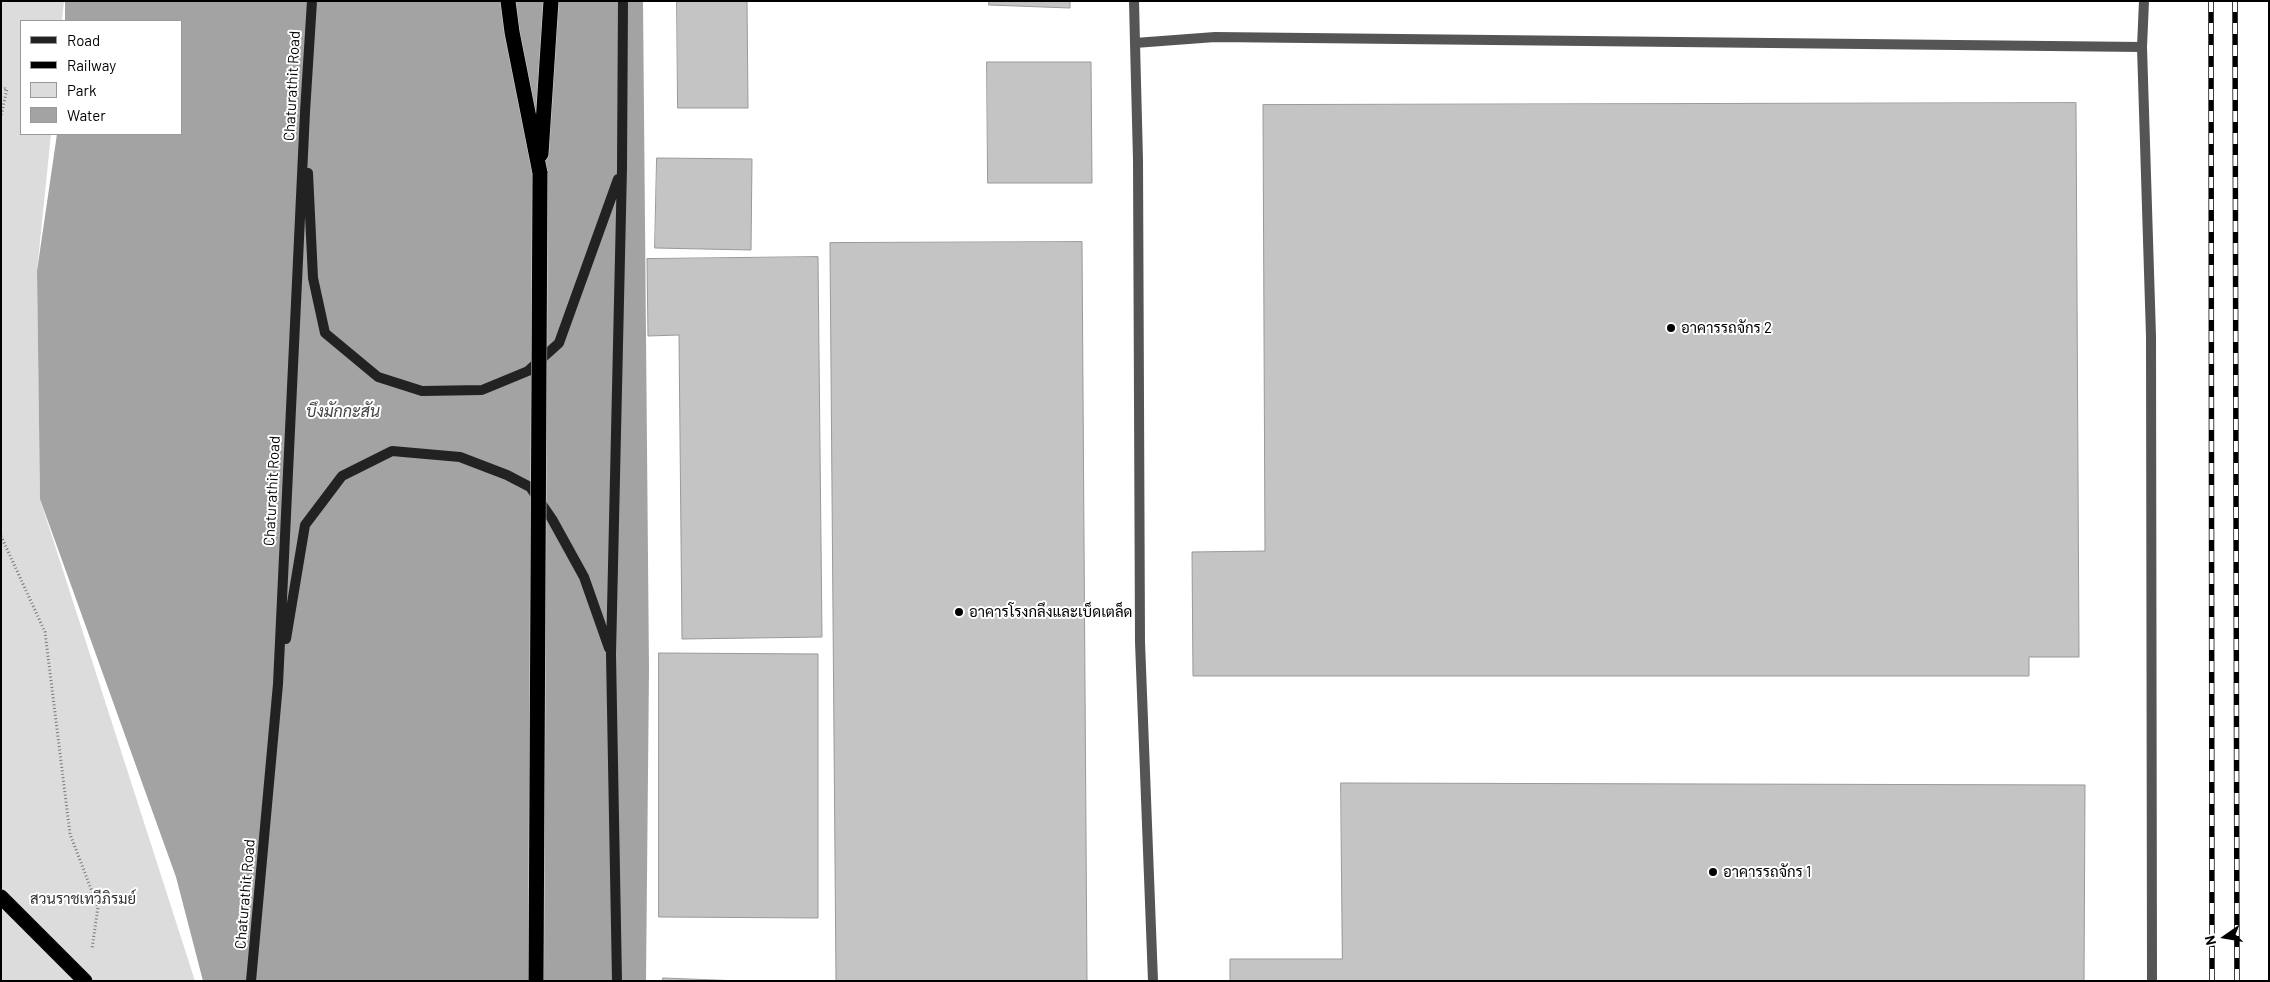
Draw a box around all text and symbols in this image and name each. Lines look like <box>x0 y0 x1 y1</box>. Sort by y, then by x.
legend <box>20 20 182 135</box>
street label: Chaturathit Road <box>280 30 304 142</box>
text: Road <box>67 31 100 49</box>
text: Railway <box>67 56 116 74</box>
text: Park <box>67 81 96 99</box>
text: Water <box>67 106 106 124</box>
place label: อาคารรถจักร 2 <box>1681 319 1772 337</box>
marker: อาคารรถจักร 2 <box>1665 322 1677 334</box>
water label: บึงมักกะสัน <box>306 402 380 422</box>
street label: Chaturathit Road <box>260 435 284 547</box>
place label: อาคารโรงกลึงและเบ็ดเตล็ด <box>969 603 1132 621</box>
marker: อาคารโรงกลึงและเบ็ดเตล็ด <box>953 606 965 618</box>
street label: Chaturathit Road <box>231 838 259 950</box>
place label: อาคารรถจักร 1 <box>1723 863 1811 881</box>
marker: อาคารรถจักร 1 <box>1707 866 1719 878</box>
park label: สวนราชเทวีภิรมย์ <box>30 890 136 908</box>
north arrow <box>2200 912 2250 962</box>
text: N <box>2201 934 2219 947</box>

